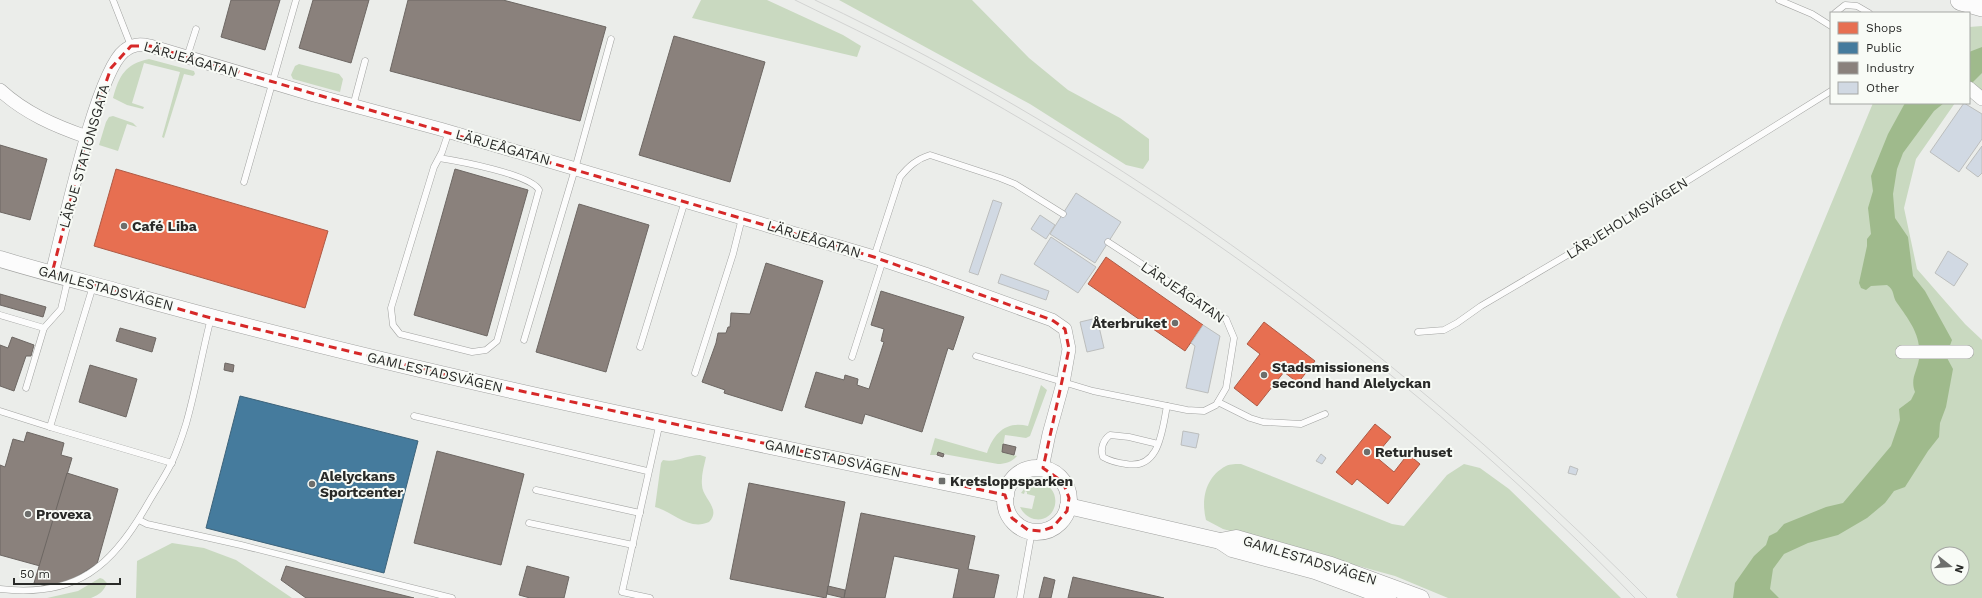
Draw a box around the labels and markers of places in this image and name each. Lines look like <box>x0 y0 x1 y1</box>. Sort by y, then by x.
place label: Café Liba <box>132 218 198 234</box>
marker: Café Liba <box>119 221 129 231</box>
place label: Återbruket <box>1092 315 1167 331</box>
marker: Återbruket <box>1170 318 1180 328</box>
place label: Stadsmissionens second hand Alelyckan <box>1272 359 1431 391</box>
marker: Stadsmissionens second hand Alelyckan <box>1259 370 1269 380</box>
place label: Returhuset <box>1375 444 1452 460</box>
marker: Returhuset <box>1362 447 1372 457</box>
place label: Alelyckans Sportcenter <box>320 468 403 500</box>
place label: Kretsloppsparken <box>950 473 1073 489</box>
marker: Kretsloppsparken <box>937 476 947 486</box>
marker: Alelyckans Sportcenter <box>307 479 317 489</box>
place label: Provexa <box>36 506 92 522</box>
marker: Provexa <box>23 509 33 519</box>

